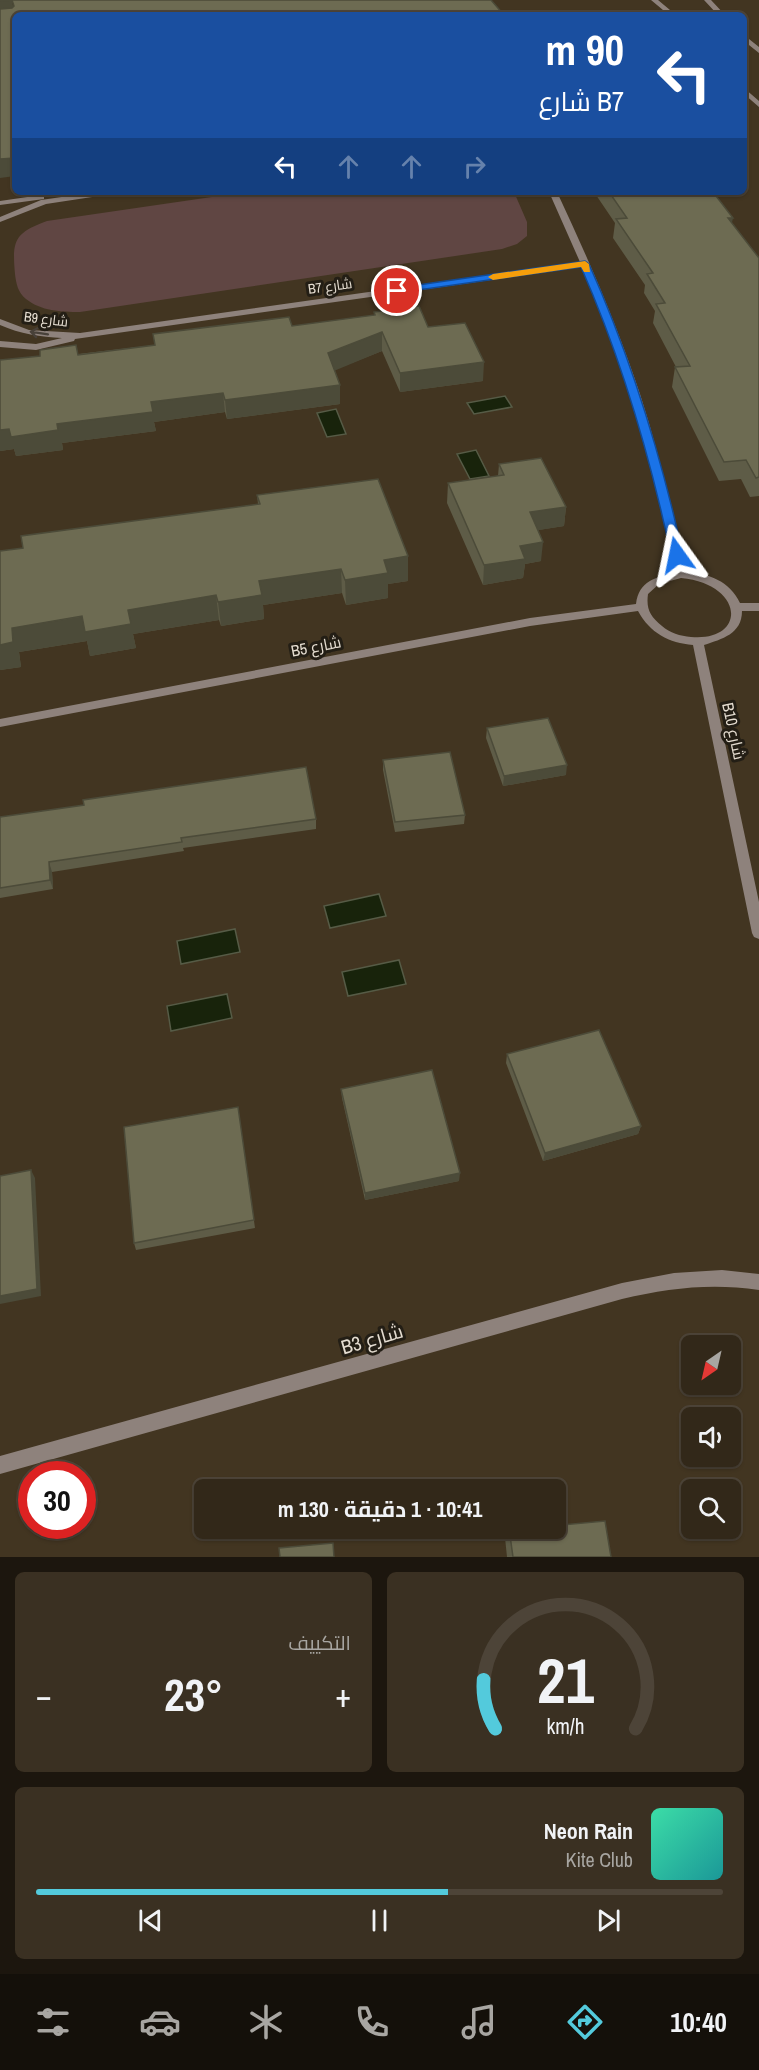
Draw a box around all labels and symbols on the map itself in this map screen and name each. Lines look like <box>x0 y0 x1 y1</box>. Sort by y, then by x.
pin <box>371 265 422 316</box>
street label: B7 شارع <box>307 274 353 298</box>
street label: B9 شارع <box>23 307 69 331</box>
one-way arrow <box>30 328 50 339</box>
position arrow <box>645 523 709 587</box>
street label: B5 شارع <box>289 630 343 663</box>
street label: B10 شارع <box>716 700 751 762</box>
street label: B3 شارع <box>338 1317 406 1361</box>
north arrow <box>681 1335 741 1395</box>
speed limit sign: 30 <box>18 1461 96 1539</box>

